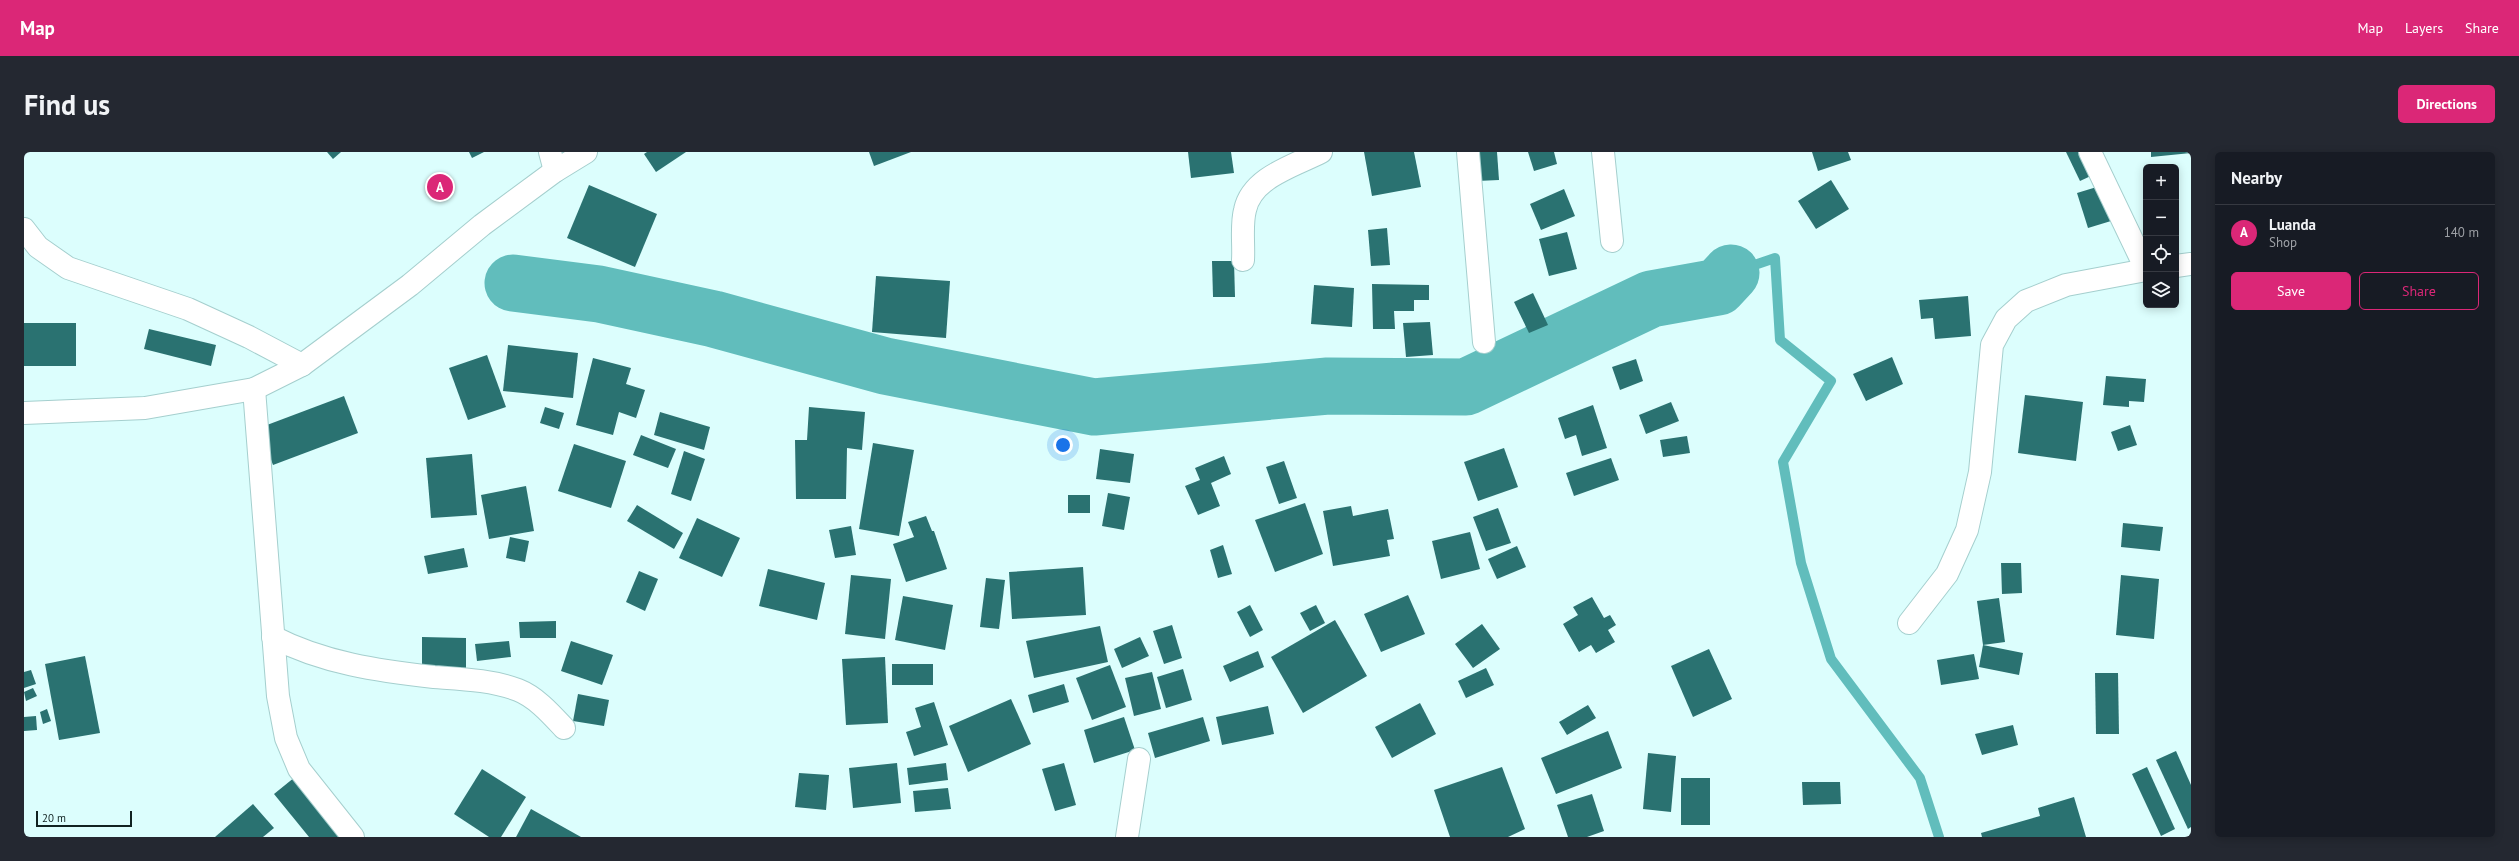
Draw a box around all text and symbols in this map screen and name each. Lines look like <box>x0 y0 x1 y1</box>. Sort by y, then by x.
text: Map <box>20 16 55 40</box>
text: Map <box>2357 19 2383 37</box>
text: Layers <box>2405 19 2443 37</box>
text: Share <box>2465 19 2499 37</box>
button: Directions <box>2398 85 2495 123</box>
text: Find us <box>24 86 110 123</box>
map controls <box>2143 164 2179 308</box>
button: + <box>2143 164 2179 200</box>
text: Nearby <box>2231 167 2282 189</box>
pin: A <box>427 172 453 202</box>
button: − <box>2143 200 2179 236</box>
text: Luanda <box>2269 215 2316 234</box>
text: A <box>2240 224 2248 241</box>
text: 140 m <box>2444 224 2479 241</box>
text: Shop <box>2269 234 2297 251</box>
button: locate <box>2143 236 2179 272</box>
button: layers <box>2143 272 2179 308</box>
button: Save <box>2231 272 2351 310</box>
button: Share <box>2359 272 2479 310</box>
your location <box>1053 435 1073 455</box>
scale bar <box>36 809 132 828</box>
text: 20 m <box>42 811 66 825</box>

